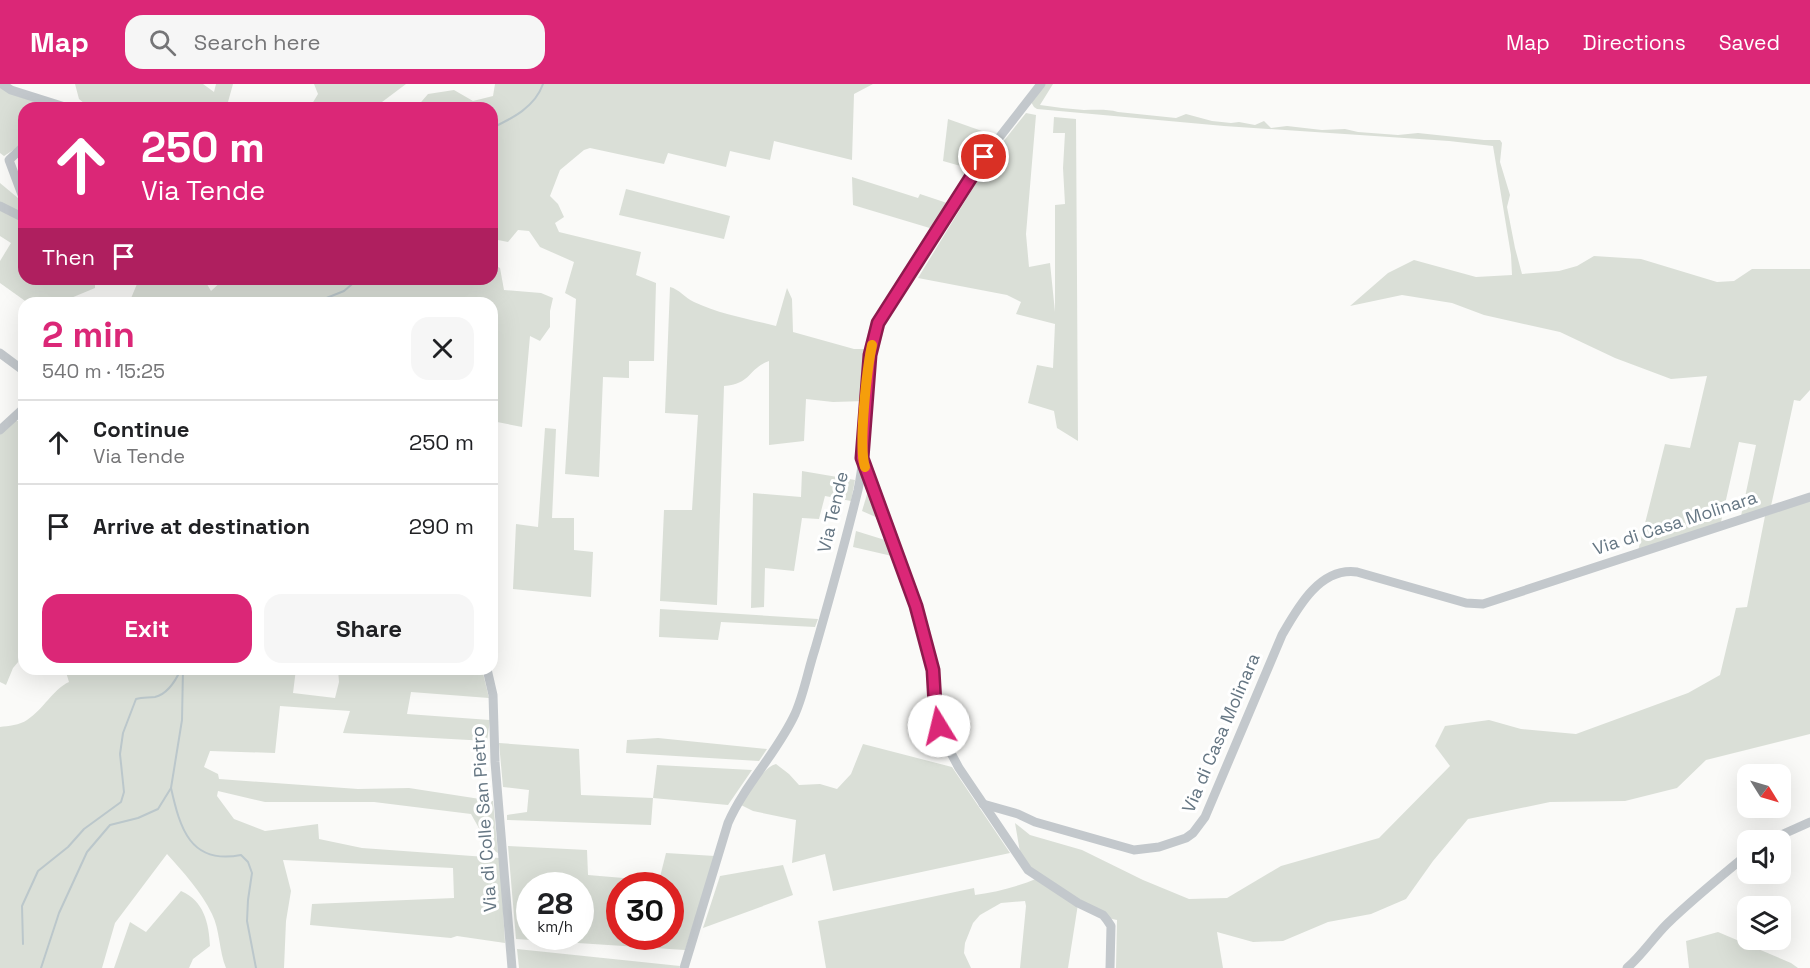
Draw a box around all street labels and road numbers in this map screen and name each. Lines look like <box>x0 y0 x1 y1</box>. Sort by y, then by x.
street label: Via Tende <box>812 469 853 555</box>
street label: Via di Casa Molinara <box>1590 485 1760 560</box>
street label: Via di Casa Molinara <box>1177 650 1265 816</box>
street label: Via di Colle San Pietro <box>466 725 501 913</box>

